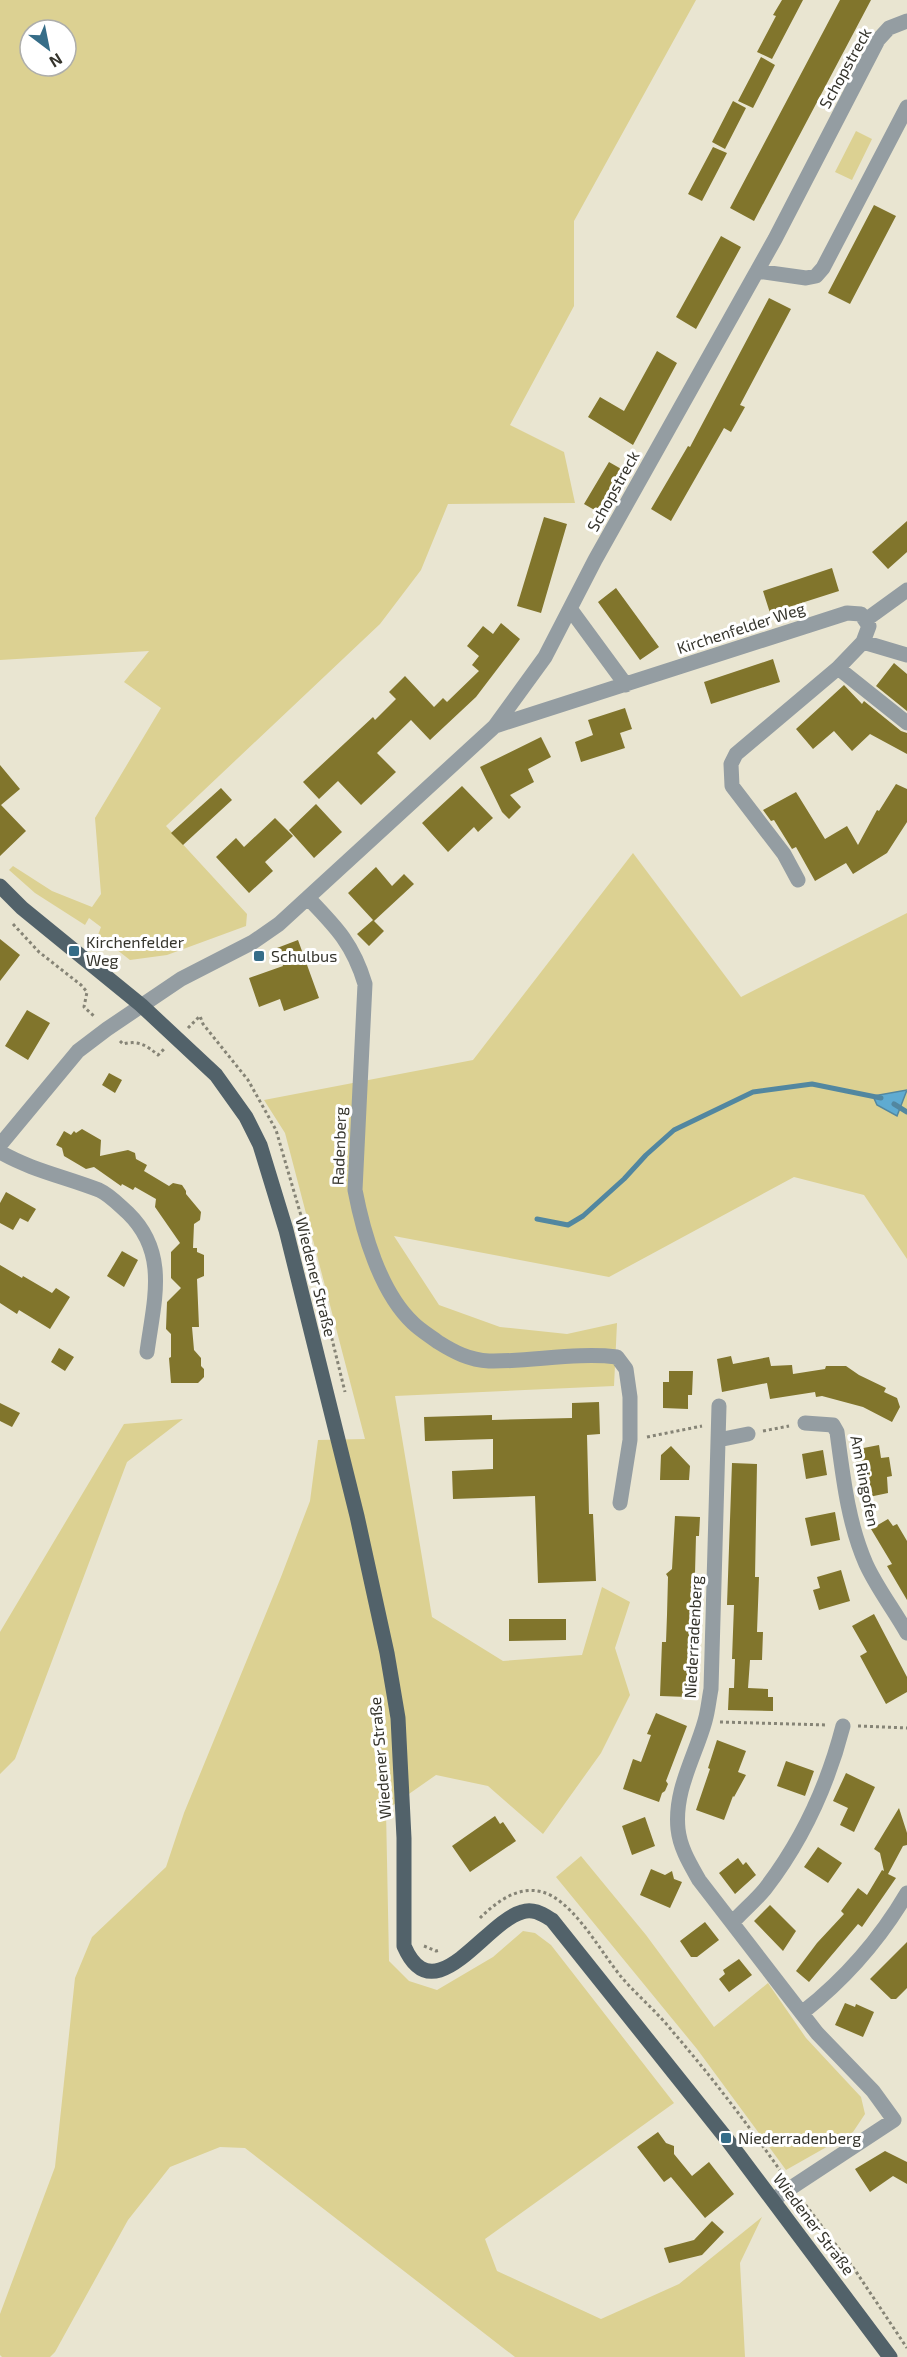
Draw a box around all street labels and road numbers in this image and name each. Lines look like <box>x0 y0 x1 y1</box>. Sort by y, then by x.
street label: Schopstreck <box>815 24 875 111</box>
street label: Schopstreck <box>583 447 643 534</box>
street label: Kirchenfelder Weg <box>674 598 807 657</box>
street label: Radenberg <box>328 1106 349 1186</box>
street label: Wiedener Straße <box>292 1215 341 1339</box>
street label: Am Ringofen <box>847 1434 884 1528</box>
street label: Niederradenberg <box>680 1575 705 1699</box>
street label: Wiedener Straße <box>365 1696 394 1820</box>
street label: Wiedener Straße <box>770 2169 859 2278</box>

